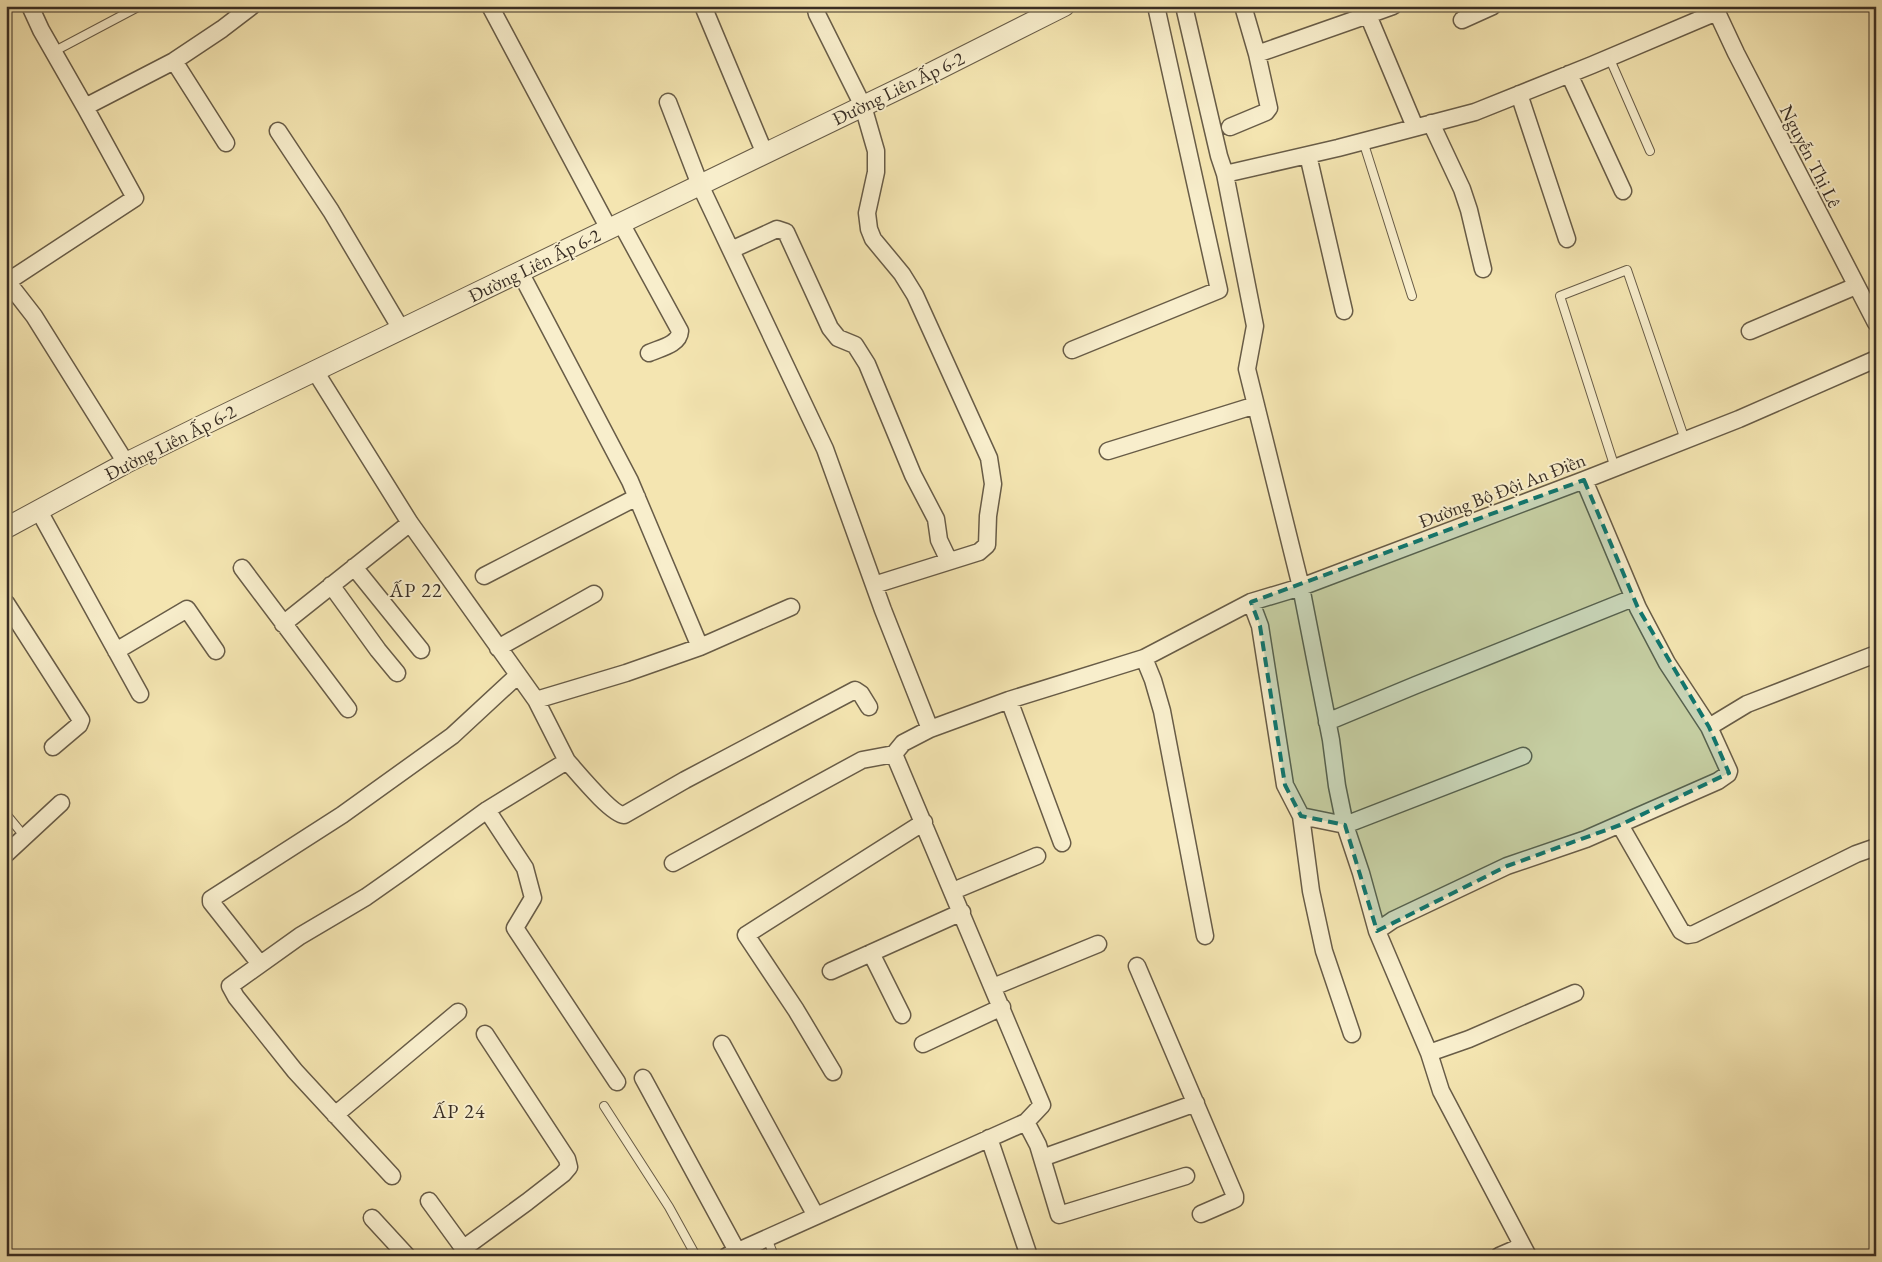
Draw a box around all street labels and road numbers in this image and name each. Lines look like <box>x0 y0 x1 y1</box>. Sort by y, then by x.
street label: Đường Liên Ấp 6-2 <box>828 46 968 131</box>
street label: Nguyễn Thị Lê <box>1774 101 1847 212</box>
street label: Đường Liên Ấp 6-2 <box>464 223 604 308</box>
street label: Đường Liên Ấp 6-2 <box>100 399 240 486</box>
street label: Đường Bộ Đội An Điền <box>1415 447 1589 534</box>

